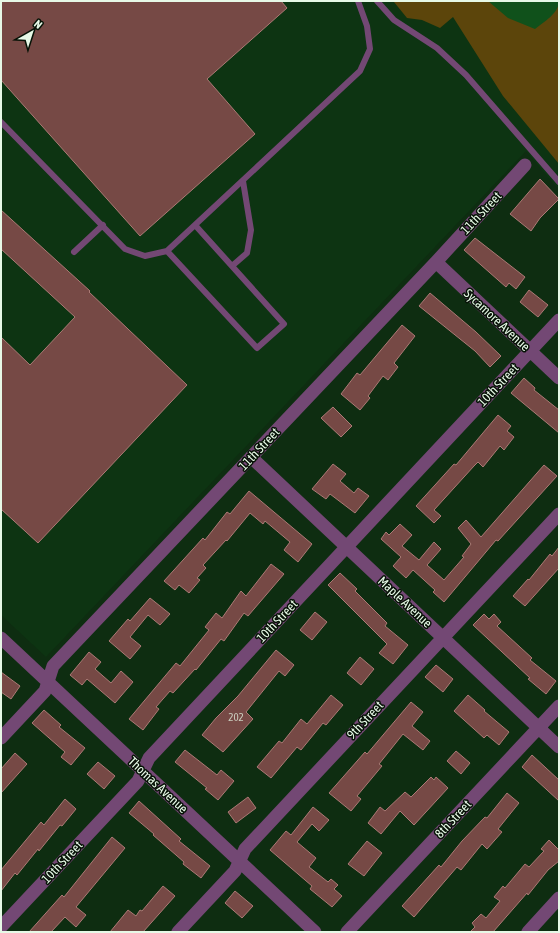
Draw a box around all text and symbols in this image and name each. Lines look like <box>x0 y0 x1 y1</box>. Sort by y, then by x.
north arrow <box>12 12 52 52</box>
text: N <box>32 18 45 31</box>
street label: 11th Street <box>458 188 505 237</box>
street label: Sycamore Avenue <box>461 286 533 354</box>
street label: 10th Street <box>475 360 522 409</box>
street label: 11th Street <box>236 424 283 473</box>
street label: Maple Avenue <box>375 573 435 631</box>
street label: 10th Street <box>254 596 301 645</box>
street label: 9th Street <box>344 698 387 742</box>
house number: 202 <box>228 711 244 723</box>
street label: Thomas Avenue <box>125 754 191 816</box>
street label: 8th Street <box>432 797 475 841</box>
street label: 10th Street <box>39 837 86 886</box>

